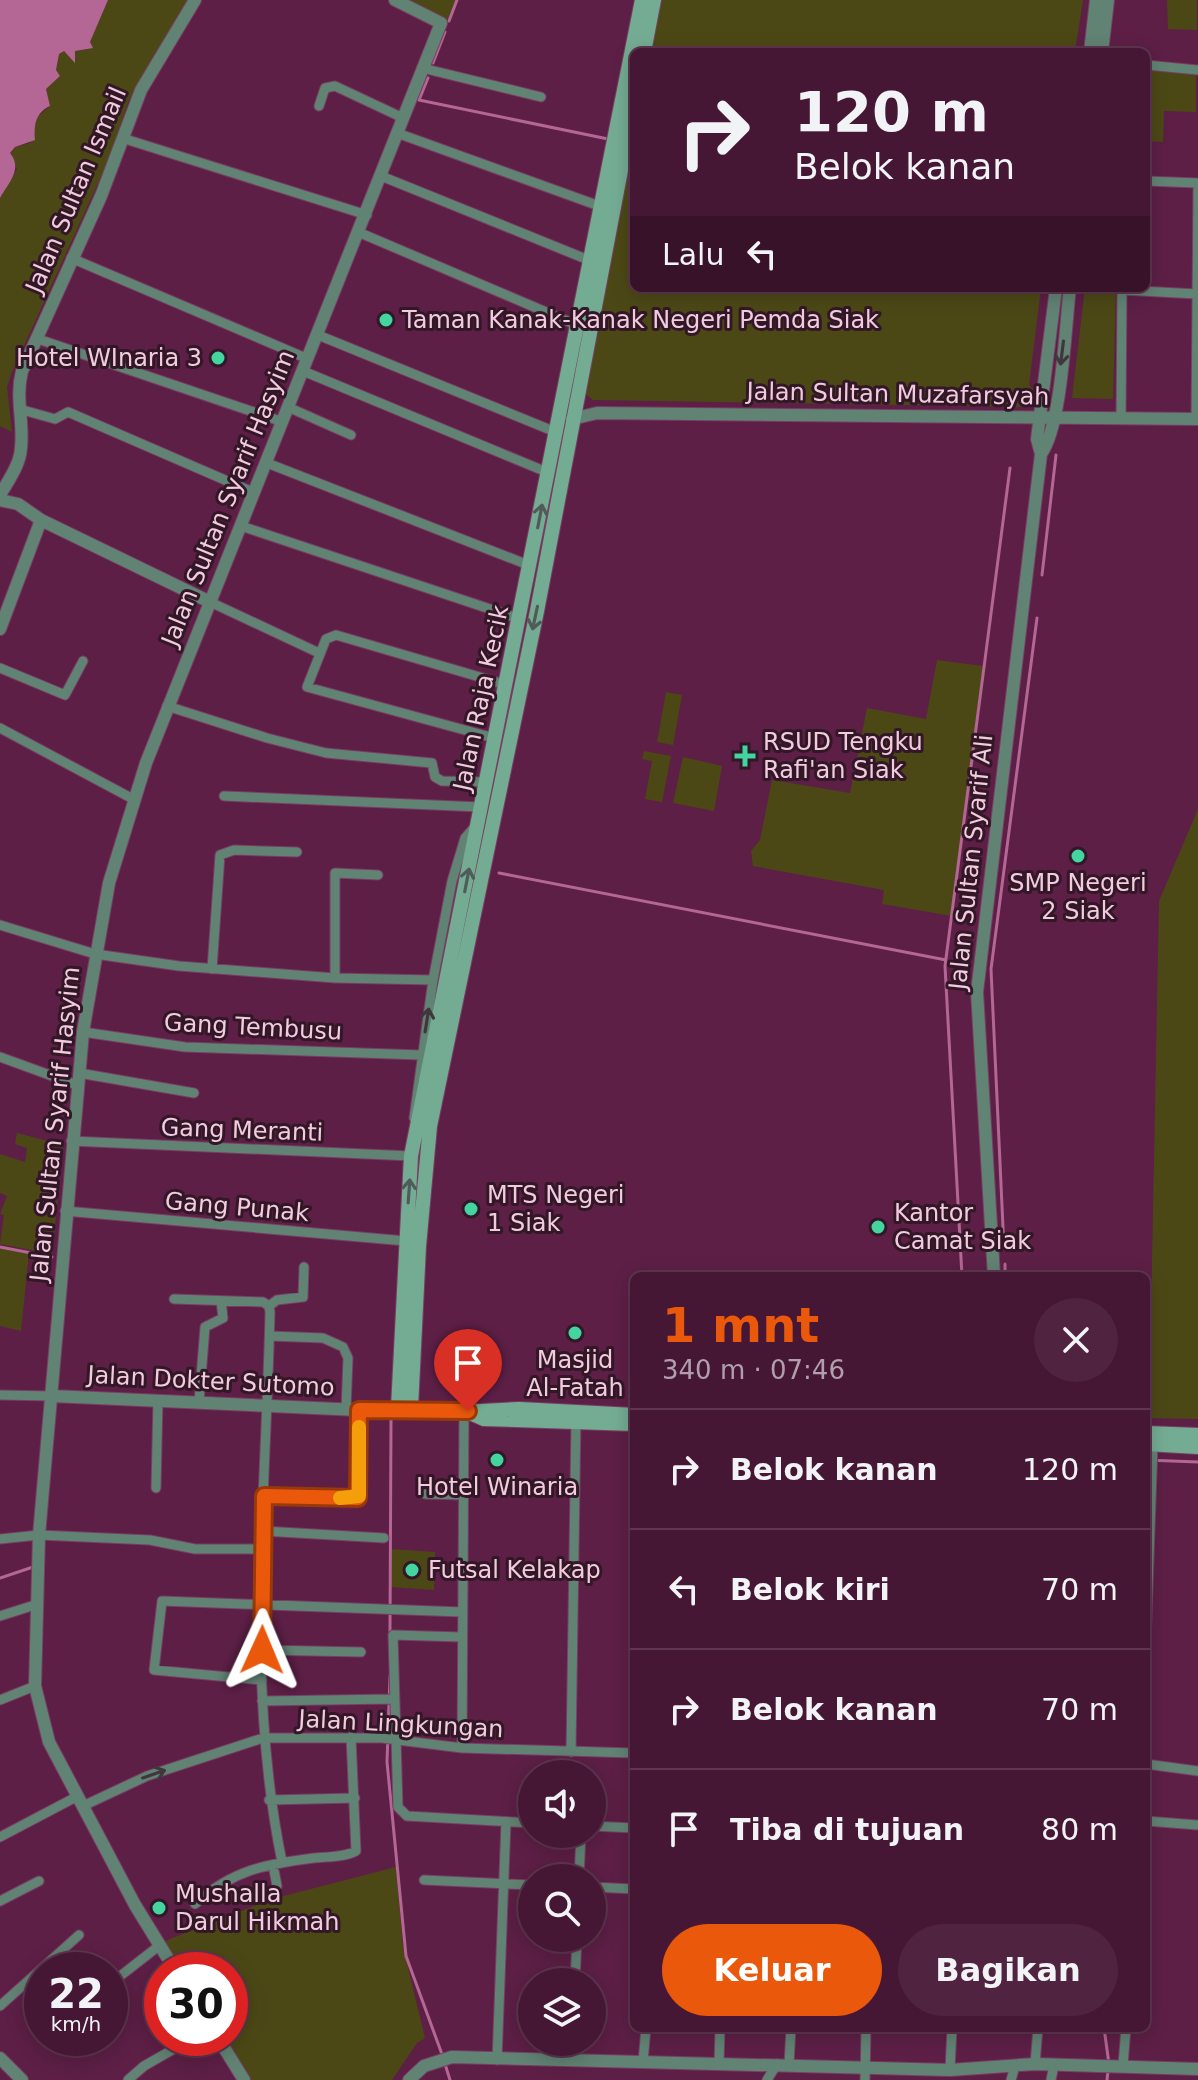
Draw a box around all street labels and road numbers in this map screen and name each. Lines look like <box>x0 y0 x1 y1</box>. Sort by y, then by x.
street label: Jalan Sultan Ismail <box>19 83 132 299</box>
street label: Jalan Sultan Syarif Hasyim <box>155 346 300 652</box>
street label: Jalan Sultan Muzafarsyah <box>744 377 1050 411</box>
street label: Jalan Raja Kecik <box>447 603 514 795</box>
street label: Jalan Sultan Syarif Ali <box>943 733 998 993</box>
street label: Jalan Sultan Syarif Hasyim <box>24 965 85 1285</box>
street label: Gang Tembusu <box>163 1008 343 1046</box>
street label: Gang Meranti <box>160 1113 324 1147</box>
street label: Gang Punak <box>164 1187 310 1227</box>
street label: Jalan Dokter Sutomo <box>85 1360 335 1401</box>
street label: Jalan Lingkungan <box>296 1705 504 1743</box>

